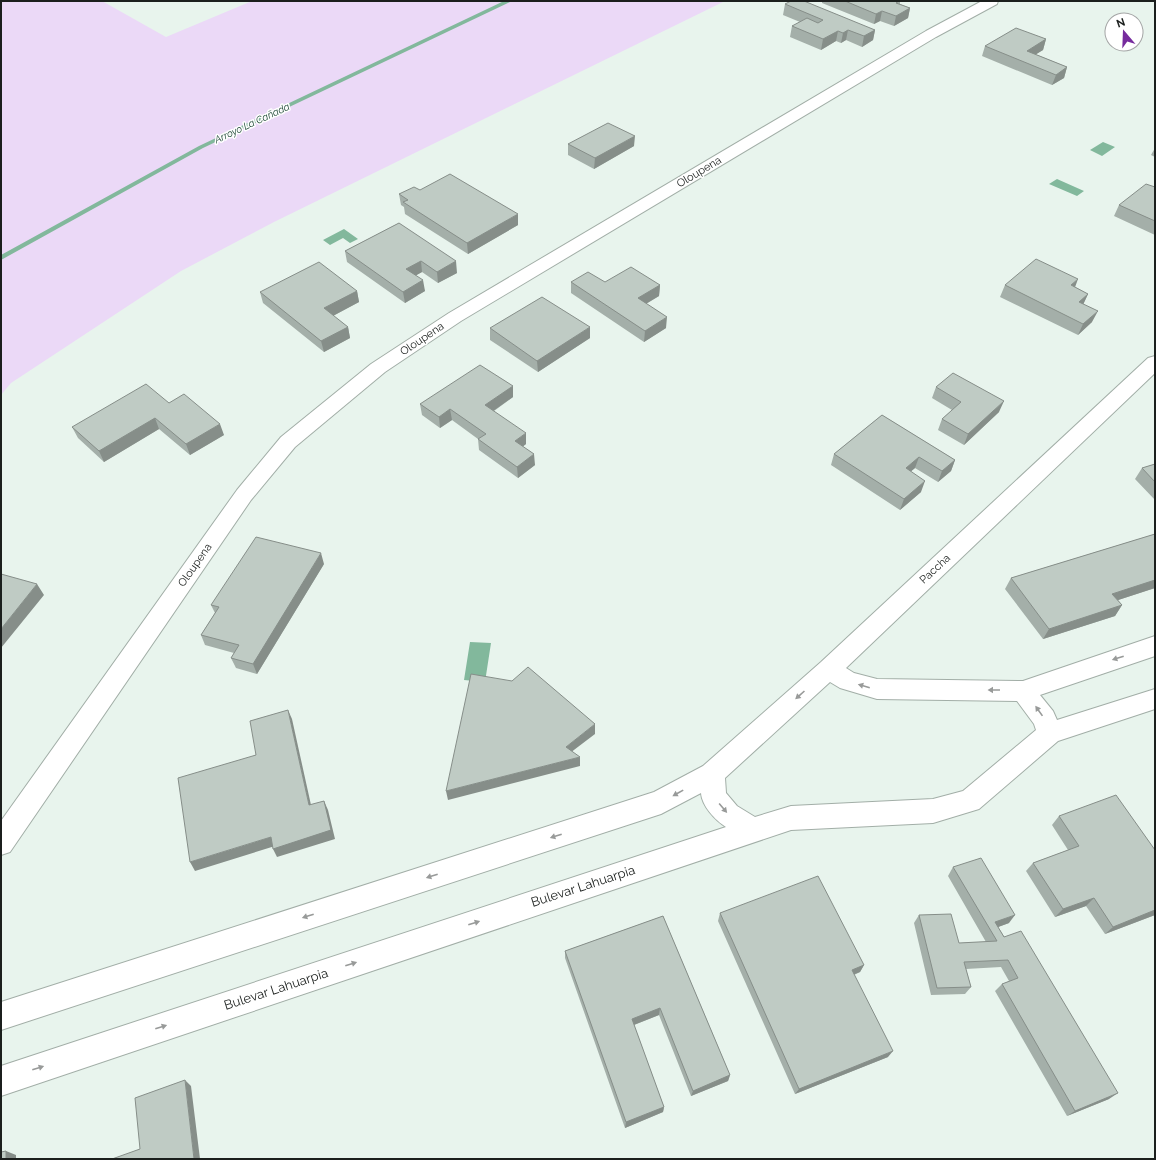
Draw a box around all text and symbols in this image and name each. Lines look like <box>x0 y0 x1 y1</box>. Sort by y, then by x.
north arrow <box>1104 12 1144 52</box>
text: N <box>1115 16 1127 31</box>
water label: Arroyo La Cañada <box>212 101 291 146</box>
street label: Oloupena <box>674 154 724 190</box>
street label: Oloupena <box>398 320 446 358</box>
street label: Oloupena <box>175 541 215 589</box>
street label: Paccha <box>917 552 953 586</box>
one-way arrow <box>1112 655 1124 661</box>
one-way arrow <box>858 683 870 689</box>
one-way arrow <box>987 687 1000 693</box>
one-way arrow <box>795 691 805 700</box>
one-way arrow <box>1035 706 1043 716</box>
one-way arrow <box>672 789 684 796</box>
one-way arrow <box>719 802 727 813</box>
one-way arrow <box>549 833 561 839</box>
street label: Bulevar Lahuarpia <box>529 862 637 910</box>
one-way arrow <box>426 873 438 879</box>
one-way arrow <box>302 913 314 919</box>
one-way arrow <box>469 919 481 925</box>
one-way arrow <box>345 961 357 967</box>
street label: Bulevar Lahuarpia <box>222 965 330 1013</box>
one-way arrow <box>156 1024 168 1030</box>
one-way arrow <box>32 1065 44 1071</box>

